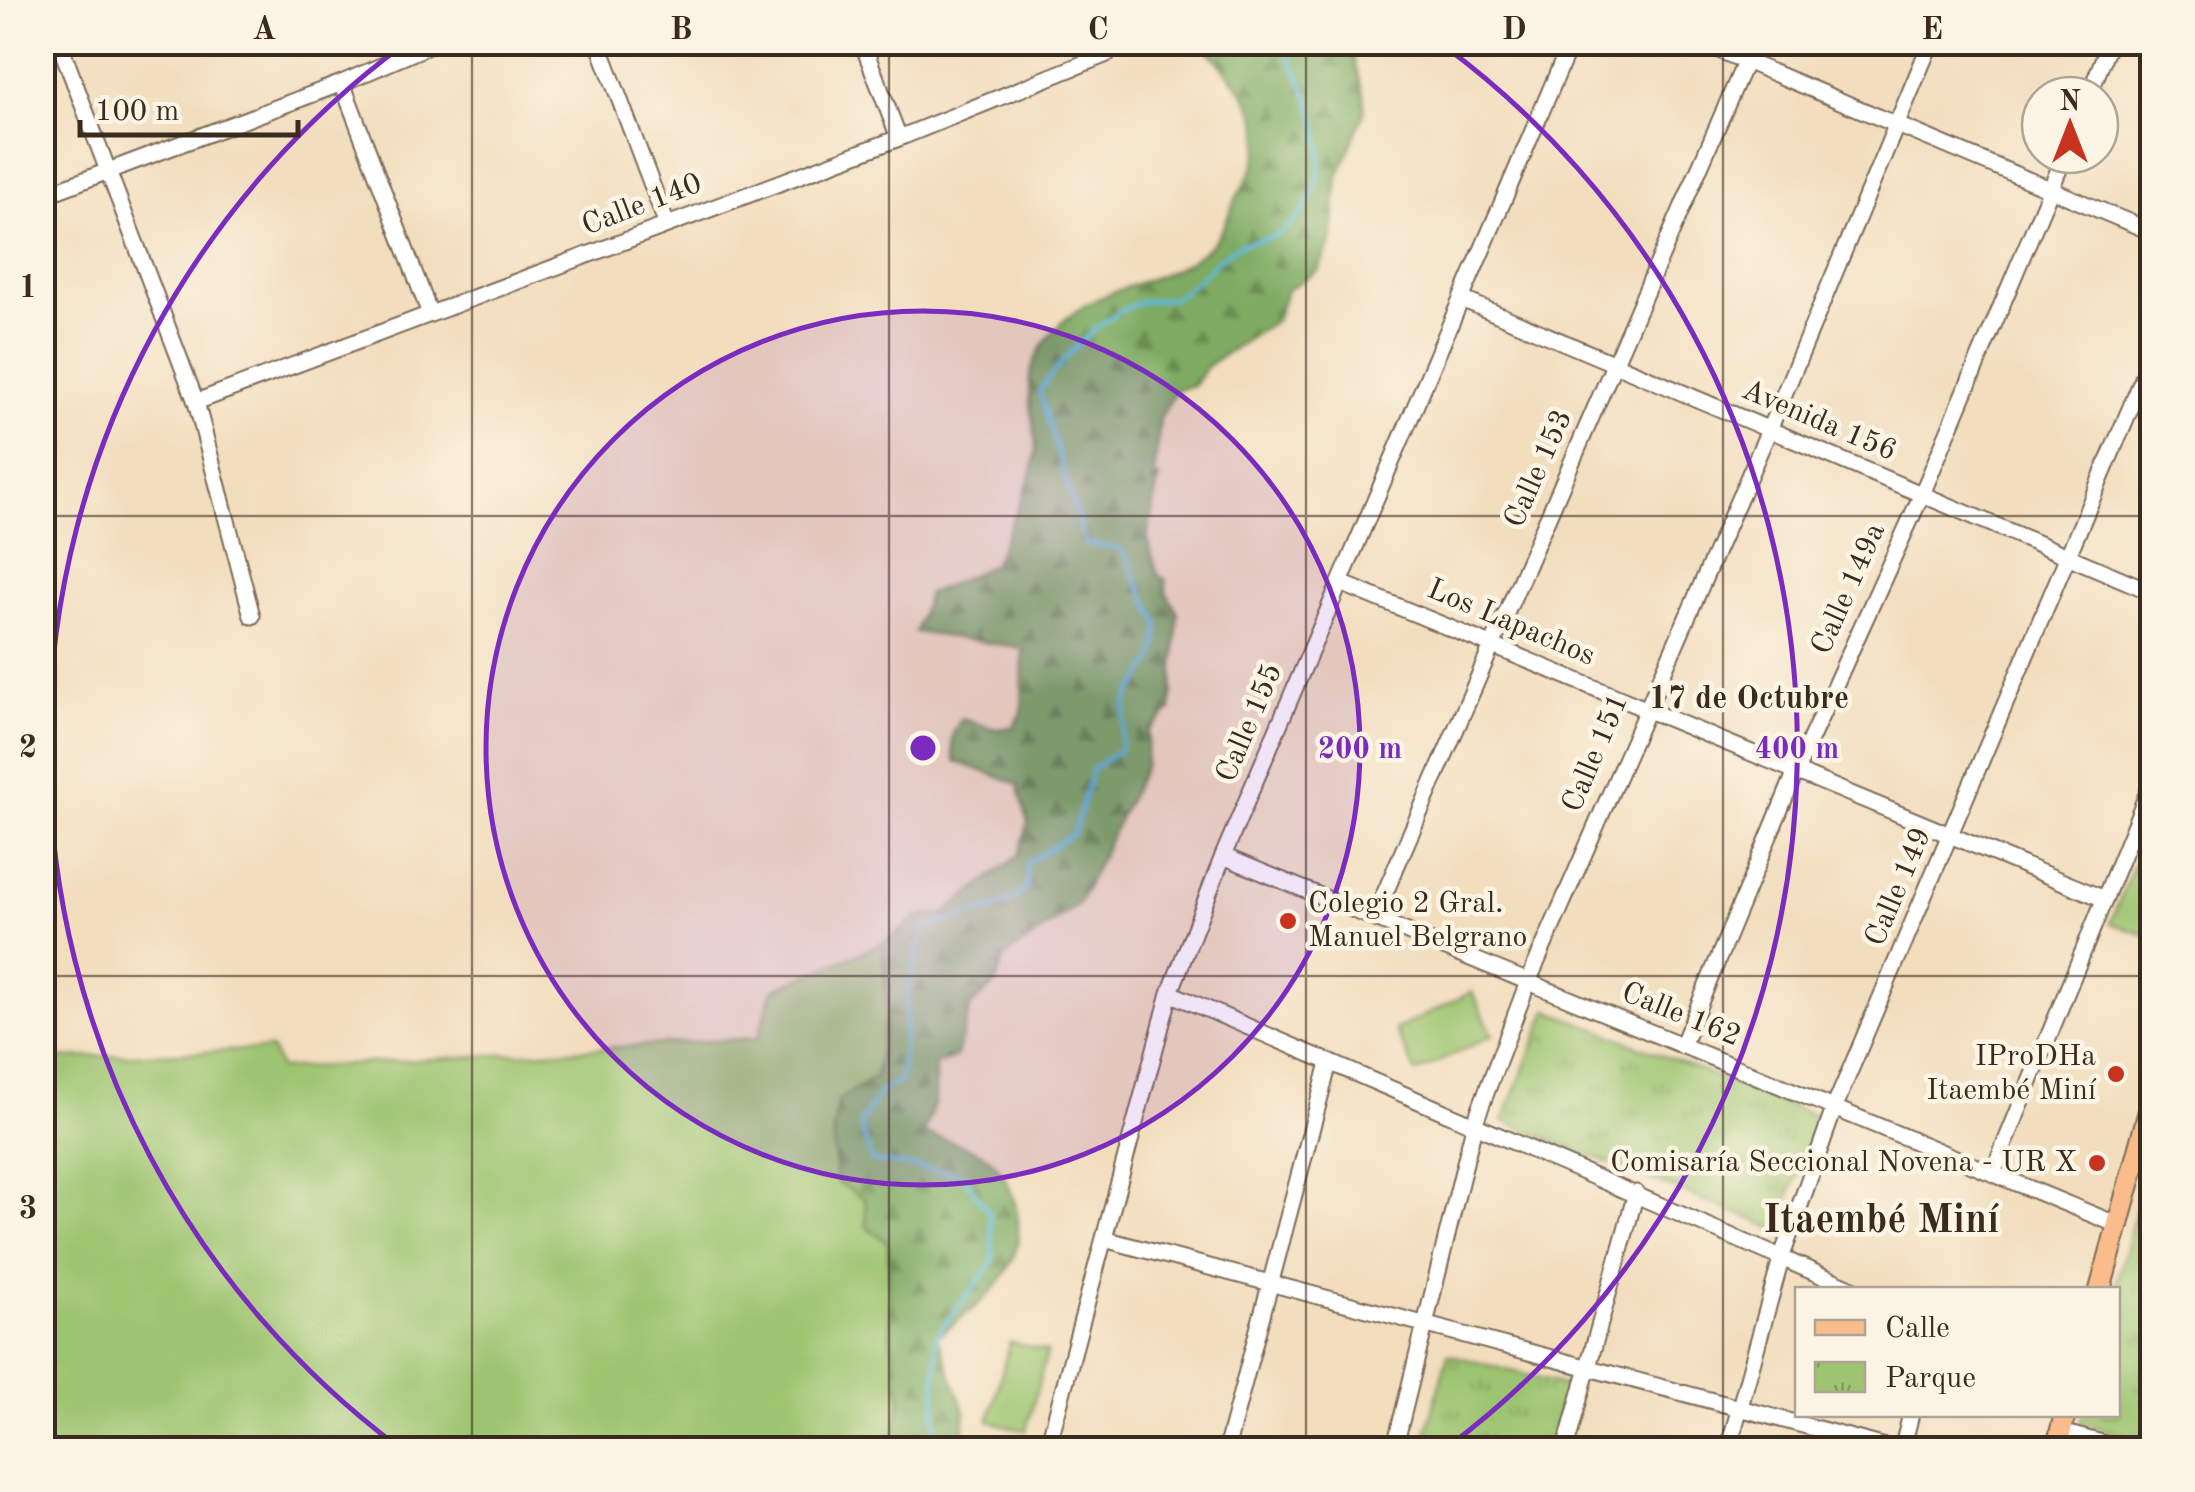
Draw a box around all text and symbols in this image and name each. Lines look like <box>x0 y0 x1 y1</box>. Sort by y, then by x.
text: A <box>252 15 276 47</box>
text: B <box>670 15 692 47</box>
text: C <box>1087 15 1109 47</box>
text: D <box>1501 15 1527 47</box>
text: E <box>1921 15 1943 47</box>
scale bar <box>80 75 298 137</box>
north arrow <box>2020 75 2120 175</box>
text: N <box>2059 89 2081 117</box>
text: 100 m <box>95 97 179 127</box>
street label: Calle 140 <box>578 169 706 241</box>
text: 1 <box>19 273 37 305</box>
street label: Avenida 156 <box>1737 375 1901 467</box>
street label: Calle 153 <box>1500 406 1578 532</box>
street label: Calle 149a <box>1807 519 1891 659</box>
street label: Los Lapachos <box>1423 574 1599 672</box>
street label: Calle 155 <box>1212 659 1288 787</box>
district label: 17 de Octubre <box>1649 684 1849 716</box>
street label: Calle 151 <box>1558 689 1634 817</box>
centre of rings <box>905 730 941 766</box>
text: 2 <box>19 733 37 765</box>
text: 200 m <box>1318 735 1402 765</box>
text: 400 m <box>1755 735 1839 765</box>
street label: Calle 149 <box>1861 823 1937 951</box>
place label: Colegio 2 Gral. Manuel Belgrano <box>1308 889 1527 953</box>
marker: Colegio 2 Gral. Manuel Belgrano <box>1277 910 1299 932</box>
street label: Calle 162 <box>1617 978 1745 1052</box>
place label: IProDHa Itaembé Miní <box>1926 1042 2097 1106</box>
marker: IProDHa Itaembé Miní <box>2105 1063 2127 1085</box>
place label: Comisaría Seccional Novena - UR X <box>1610 1148 2077 1178</box>
marker: Comisaría Seccional Novena - UR X <box>2086 1152 2108 1174</box>
text: 3 <box>19 1194 37 1226</box>
district label: Itaembé Miní <box>1763 1202 1999 1242</box>
legend <box>1795 1287 2120 1417</box>
text: Calle <box>1885 1314 1950 1344</box>
text: Parque <box>1885 1364 1976 1394</box>

